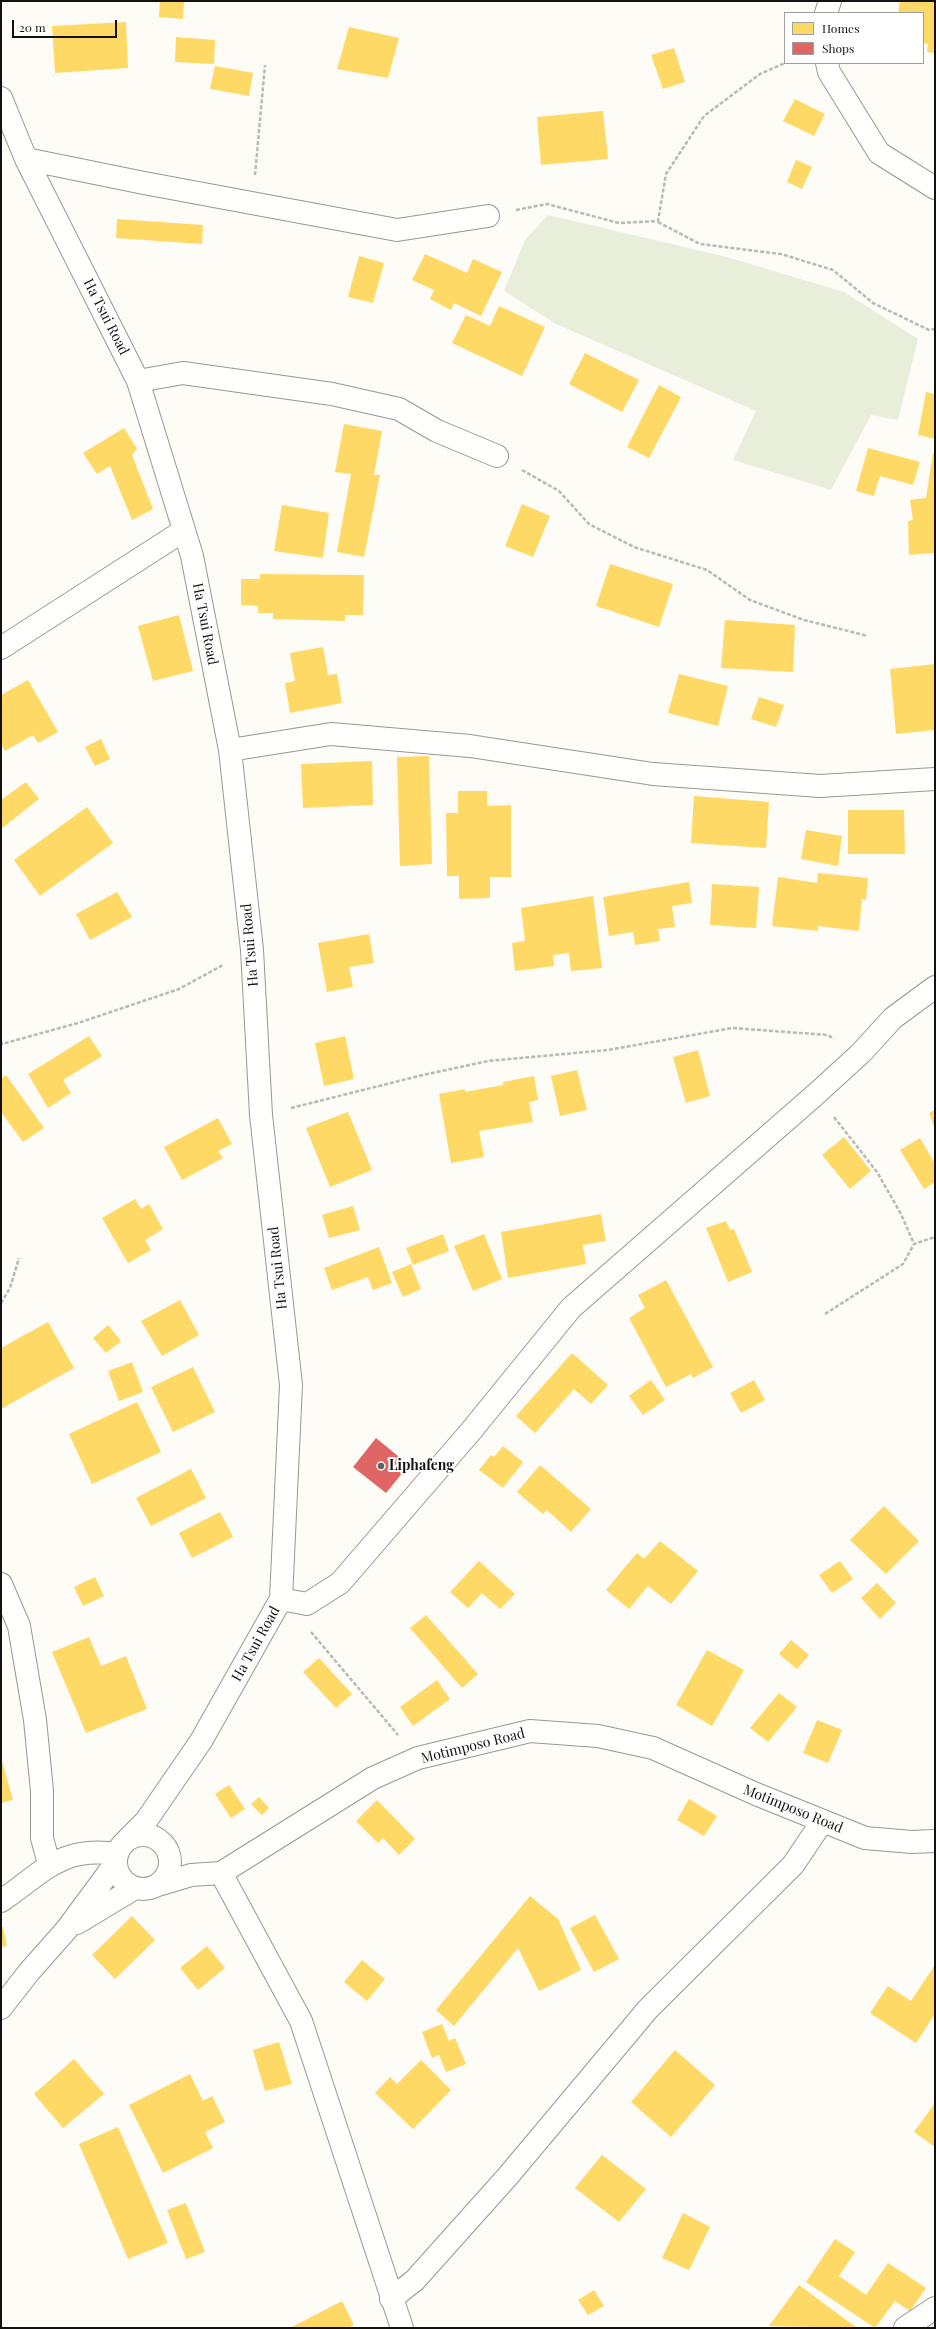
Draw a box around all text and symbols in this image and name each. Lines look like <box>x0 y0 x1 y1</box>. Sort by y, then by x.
scale bar <box>14 12 119 38</box>
legend <box>784 12 924 64</box>
text: 20 m <box>19 19 46 35</box>
text: Homes <box>822 20 860 36</box>
text: Shops <box>822 40 854 56</box>
street label: Ha Tsui Road <box>80 276 132 358</box>
street label: Ha Tsui Road <box>189 581 221 667</box>
street label: Ha Tsui Road <box>238 903 262 987</box>
street label: Ha Tsui Road <box>265 1226 291 1310</box>
place label: Liphafeng <box>389 1458 454 1474</box>
marker: Liphafeng <box>376 1461 386 1471</box>
street label: Ha Tsui Road <box>228 1603 284 1685</box>
street label: Motimposo Road <box>419 1725 527 1767</box>
street label: Motimposo Road <box>741 1781 845 1837</box>

